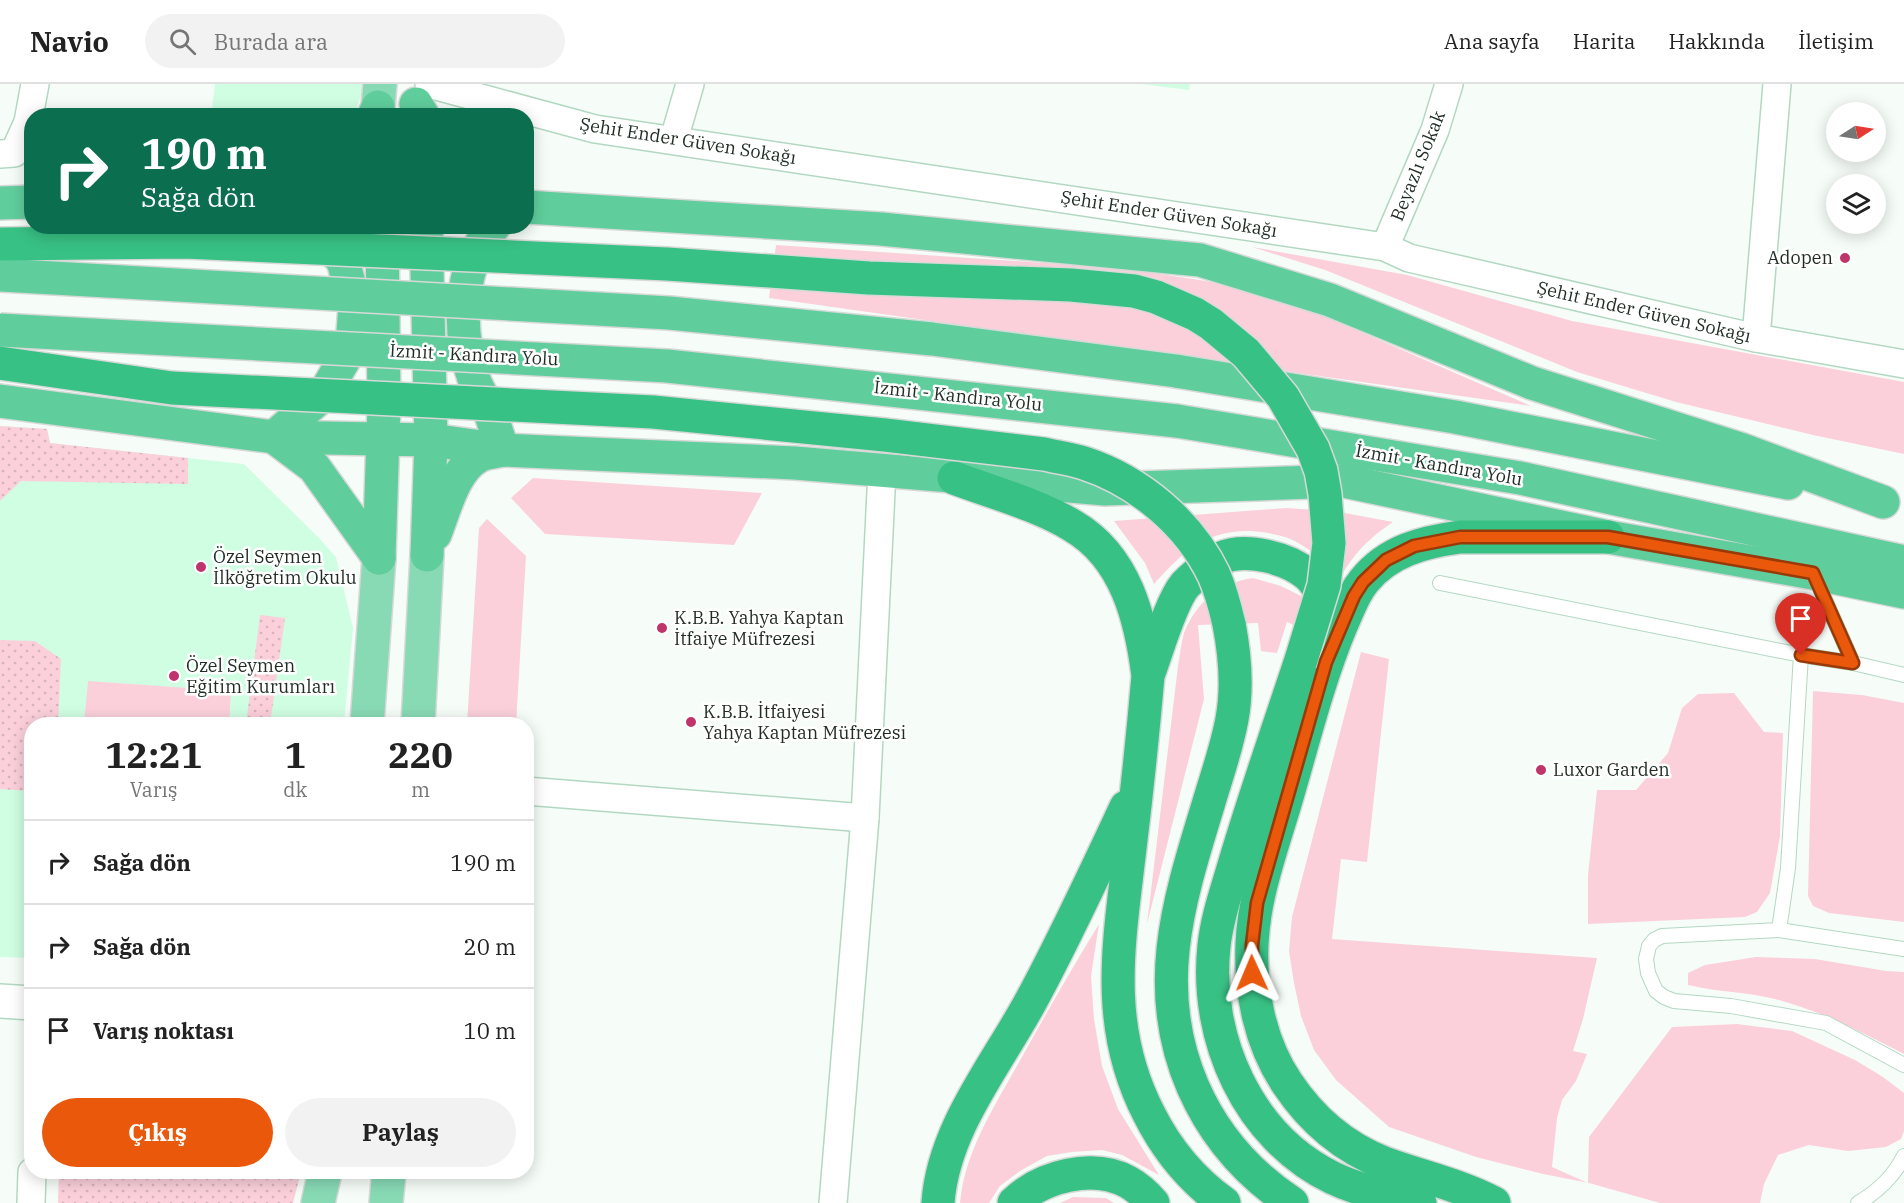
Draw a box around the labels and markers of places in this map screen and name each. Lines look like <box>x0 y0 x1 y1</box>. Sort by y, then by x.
place label: Adopen <box>1767 246 1833 269</box>
marker: Adopen <box>1838 251 1852 265</box>
place label: Özel Seymen İlköğretim Okulu <box>213 545 357 589</box>
marker: Özel Seymen İlköğretim Okulu <box>194 560 208 574</box>
pin <box>1775 593 1826 655</box>
place label: K.B.B. Yahya Kaptan İtfaiye Müfrezesi <box>674 606 844 650</box>
marker: K.B.B. Yahya Kaptan İtfaiye Müfrezesi <box>655 621 669 635</box>
place label: Özel Seymen Eğitim Kurumları <box>186 654 335 698</box>
marker: Özel Seymen Eğitim Kurumları <box>167 669 181 683</box>
place label: K.B.B. İtfaiyesi Yahya Kaptan Müfrezesi <box>703 700 906 744</box>
marker: K.B.B. İtfaiyesi Yahya Kaptan Müfrezesi <box>684 715 698 729</box>
place label: Luxor Garden <box>1553 758 1670 781</box>
marker: Luxor Garden <box>1534 763 1548 777</box>

